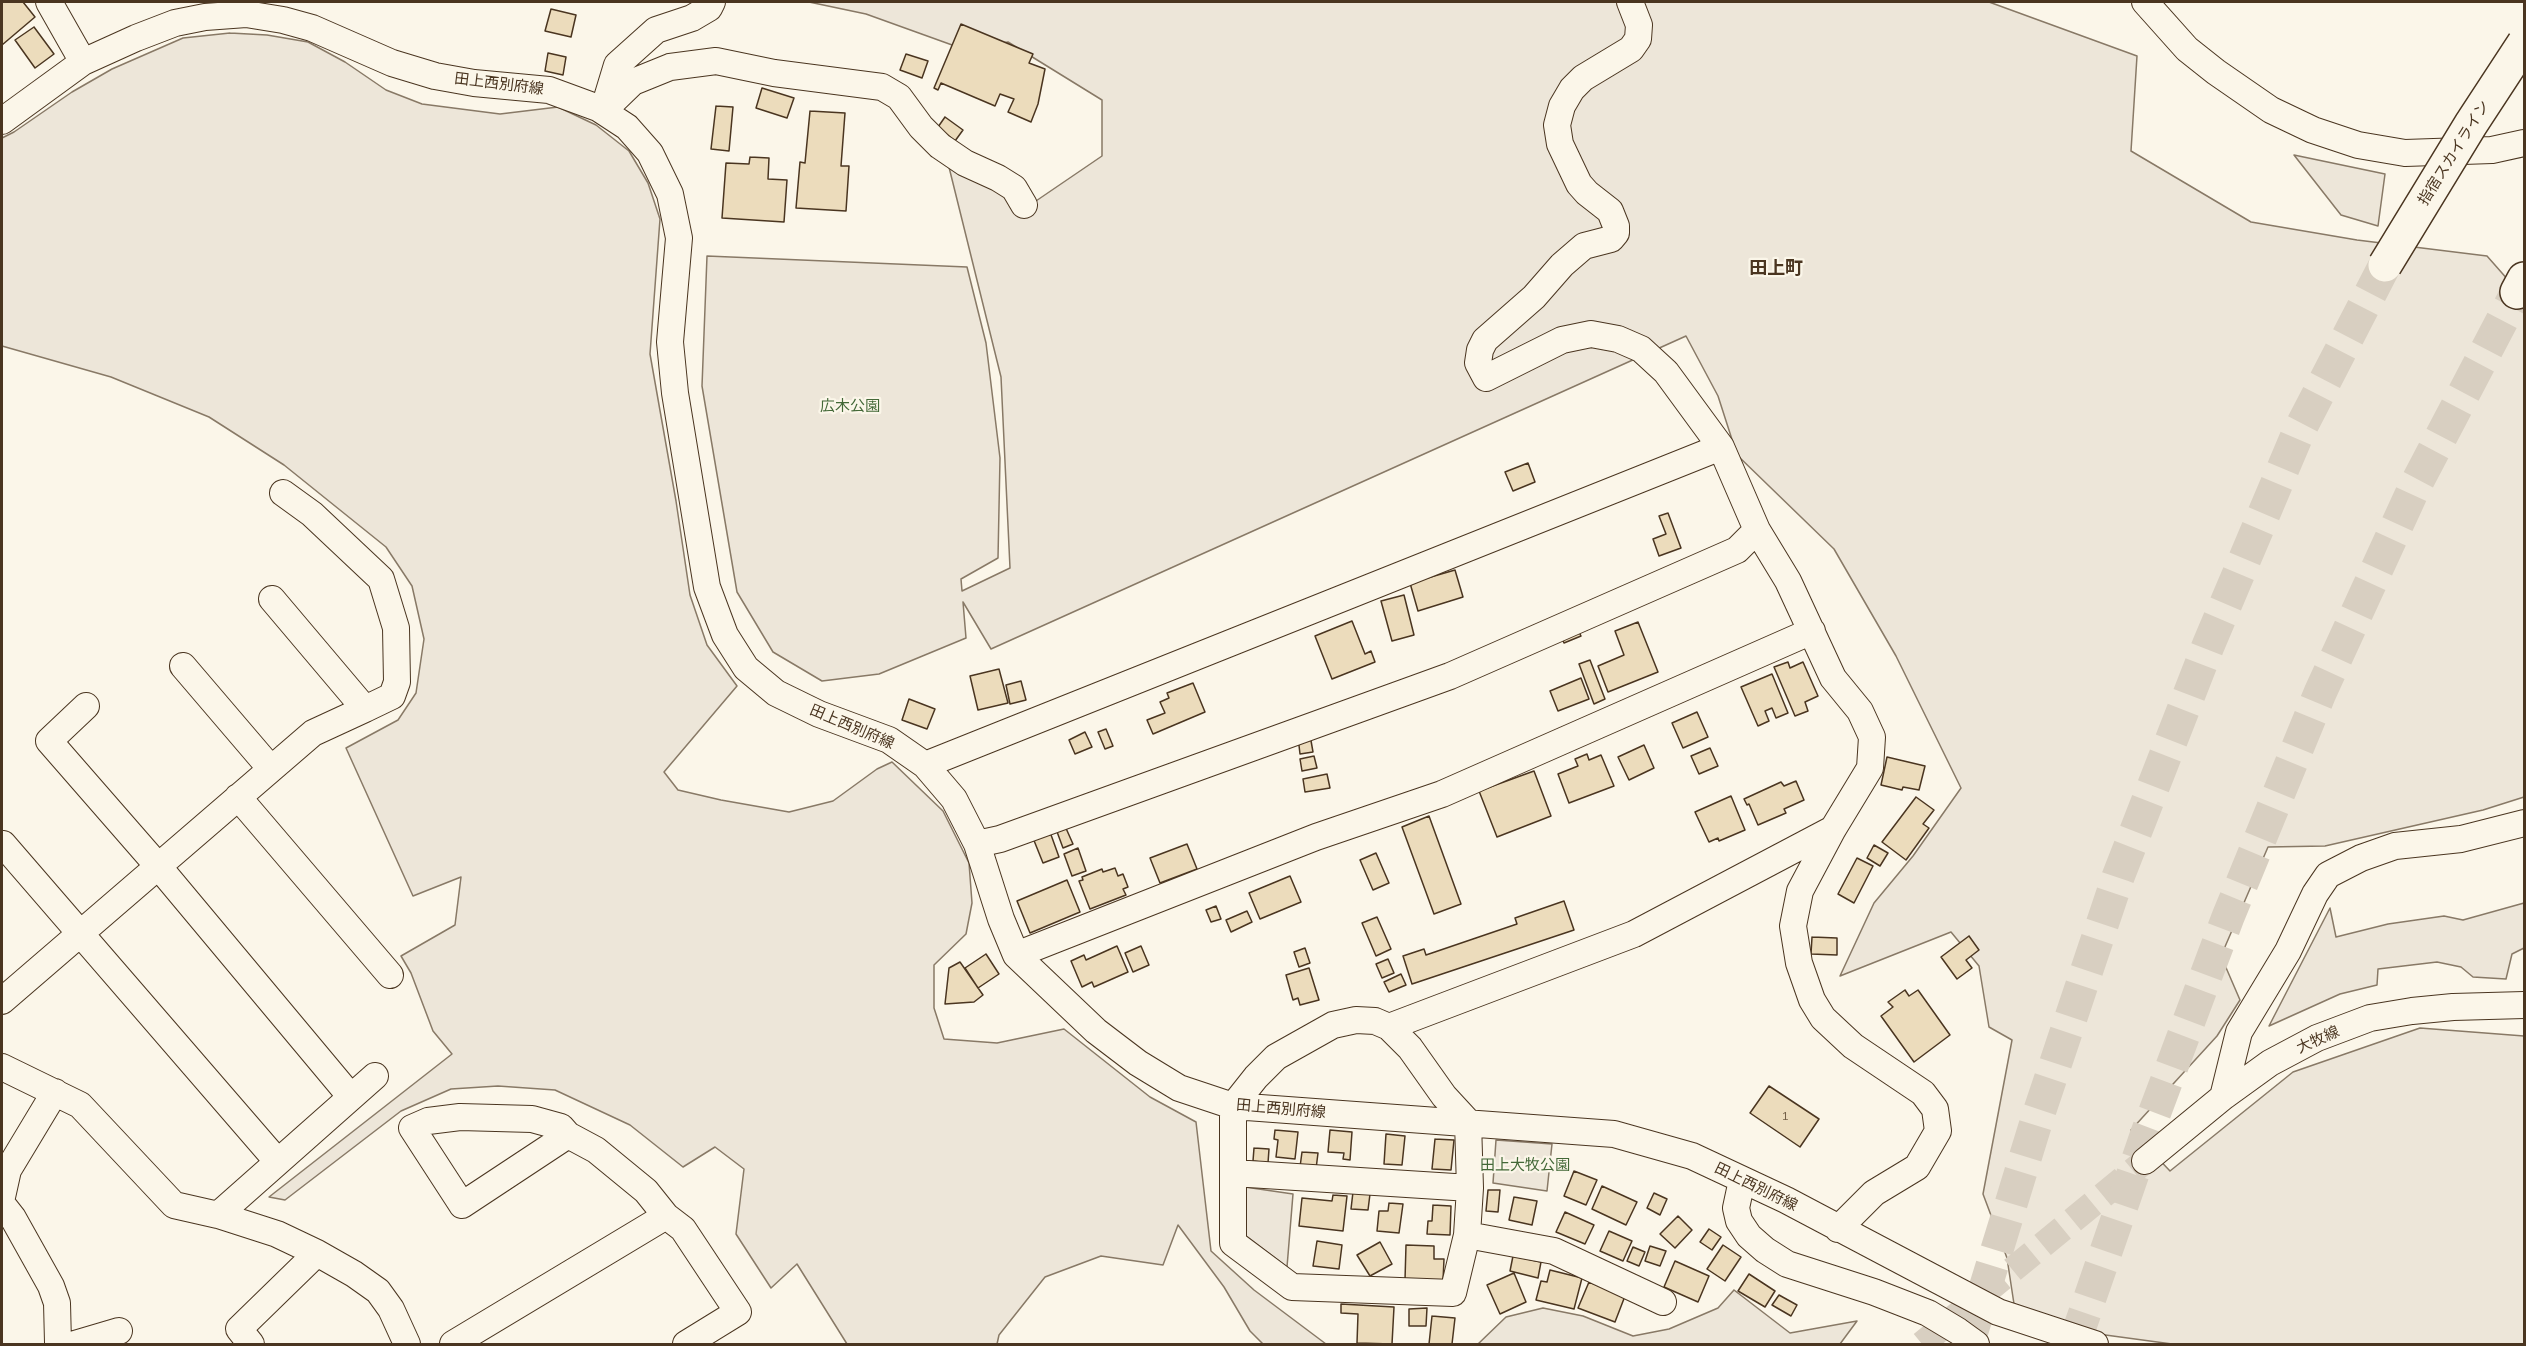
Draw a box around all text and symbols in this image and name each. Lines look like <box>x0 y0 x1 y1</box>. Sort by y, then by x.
street label: 田上西別府線 <box>453 70 545 98</box>
street label: 指宿スカイライン <box>2415 97 2493 209</box>
district label: 田上町 <box>1749 258 1803 280</box>
park label: 広木公園 <box>820 397 880 415</box>
street label: 田上西別府線 <box>807 701 897 753</box>
street label: 大牧線 <box>2294 1023 2342 1057</box>
street label: 田上西別府線 <box>1235 1096 1327 1122</box>
house number: 1 <box>1781 1109 1789 1123</box>
park label: 田上大牧公園 <box>1480 1156 1570 1174</box>
street label: 田上西別府線 <box>1712 1159 1800 1215</box>

